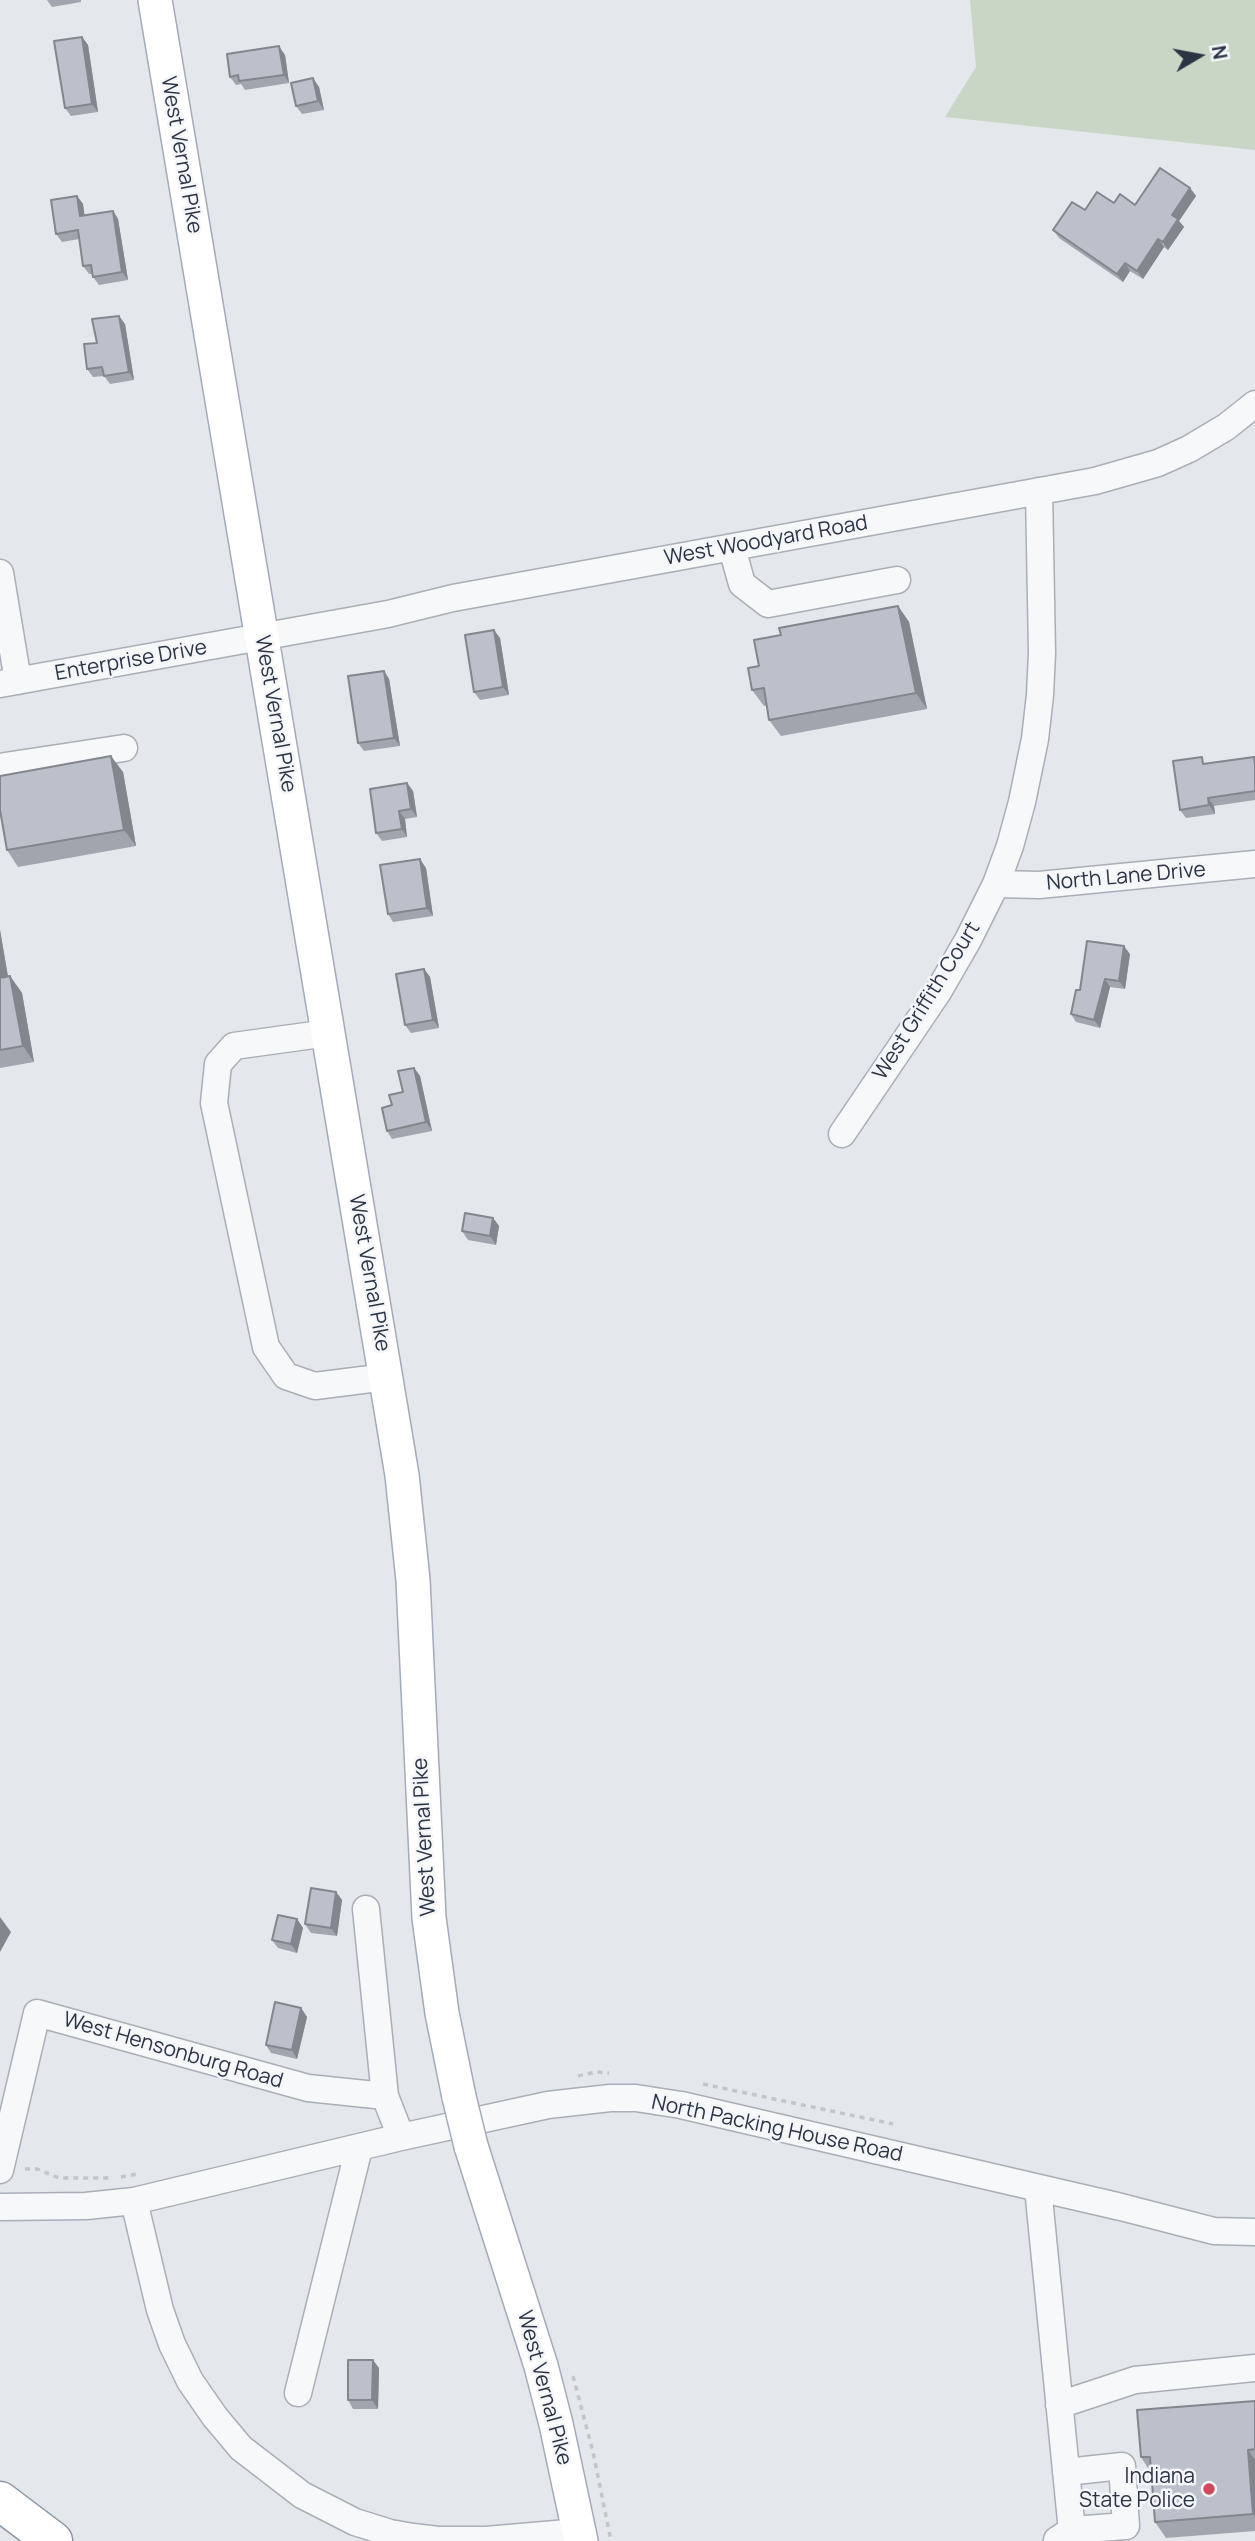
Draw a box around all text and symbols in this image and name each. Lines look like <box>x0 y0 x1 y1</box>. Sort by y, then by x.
north arrow <box>1164 21 1234 91</box>
text: N <box>1206 43 1234 61</box>
street label: West Vernal Pike <box>155 75 207 235</box>
street label: West Woodyard Road <box>662 511 870 571</box>
street label: West Vernal Pike <box>249 634 301 794</box>
street label: Enterprise Drive <box>53 635 209 687</box>
street label: North Lane Drive <box>1045 857 1207 897</box>
street label: West Griffith Court <box>868 917 986 1085</box>
street label: West Vernal Pike <box>343 1193 395 1353</box>
street label: West Vernal Pike <box>408 1757 442 1917</box>
street label: West Hensonburg Road <box>60 2008 286 2094</box>
street label: North Packing House Road <box>649 2090 905 2168</box>
street label: West Vernal Pike <box>511 2308 577 2468</box>
place label: Indiana State Police <box>1079 2464 1195 2514</box>
marker: Indiana State Police <box>1201 2481 1217 2497</box>

